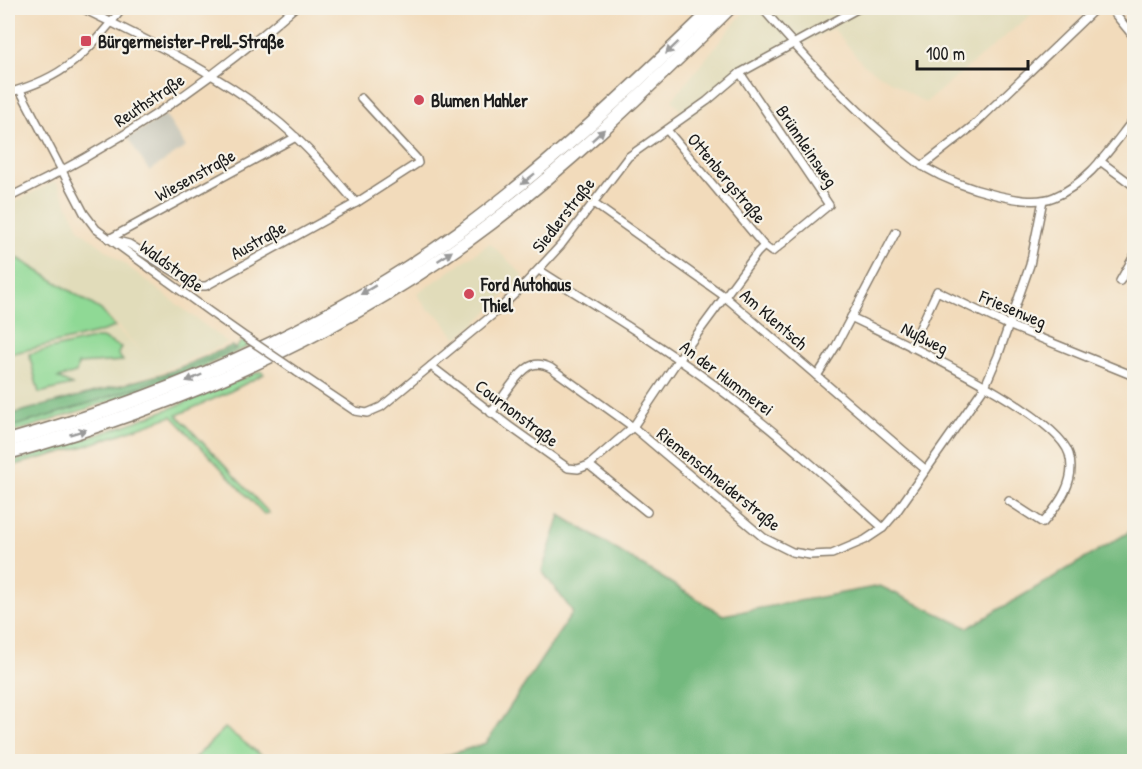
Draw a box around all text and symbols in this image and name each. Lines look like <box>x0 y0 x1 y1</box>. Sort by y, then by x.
place label: Bürgermeister-Prell-Straße <box>98 29 285 55</box>
scale bar <box>917 33 1028 71</box>
marker: Bürgermeister-Prell-Straße <box>79 34 93 48</box>
one-way arrow <box>665 41 679 55</box>
text: 100 m <box>926 41 965 66</box>
street label: Reuthstraße <box>109 67 189 133</box>
place label: Blumen Mahler <box>431 88 528 113</box>
marker: Blumen Mahler <box>412 93 426 107</box>
street label: Brünnleinsweg <box>770 100 844 192</box>
street label: Ottenbergstraße <box>682 127 772 229</box>
one-way arrow <box>590 128 605 142</box>
street label: Wiesenstraße <box>150 143 240 207</box>
one-way arrow <box>520 172 535 185</box>
street label: Siedlerstraße <box>526 172 600 258</box>
street label: Austraße <box>226 215 290 265</box>
street label: Waldstraße <box>135 234 209 298</box>
one-way arrow <box>437 251 453 262</box>
place label: Ford Autohaus Thiel <box>480 272 571 318</box>
street label: Am Klentsch <box>735 283 814 356</box>
street label: Friesenweg <box>975 283 1050 334</box>
one-way arrow <box>360 285 376 296</box>
marker: Ford Autohaus Thiel <box>462 287 476 301</box>
street label: Nußweg <box>897 316 953 360</box>
street label: An der Hummerei <box>675 334 779 422</box>
street label: Cournonstraße <box>470 373 564 453</box>
one-way arrow <box>185 374 203 383</box>
street label: Riemenschneiderstraße <box>652 421 786 537</box>
one-way arrow <box>69 427 87 436</box>

